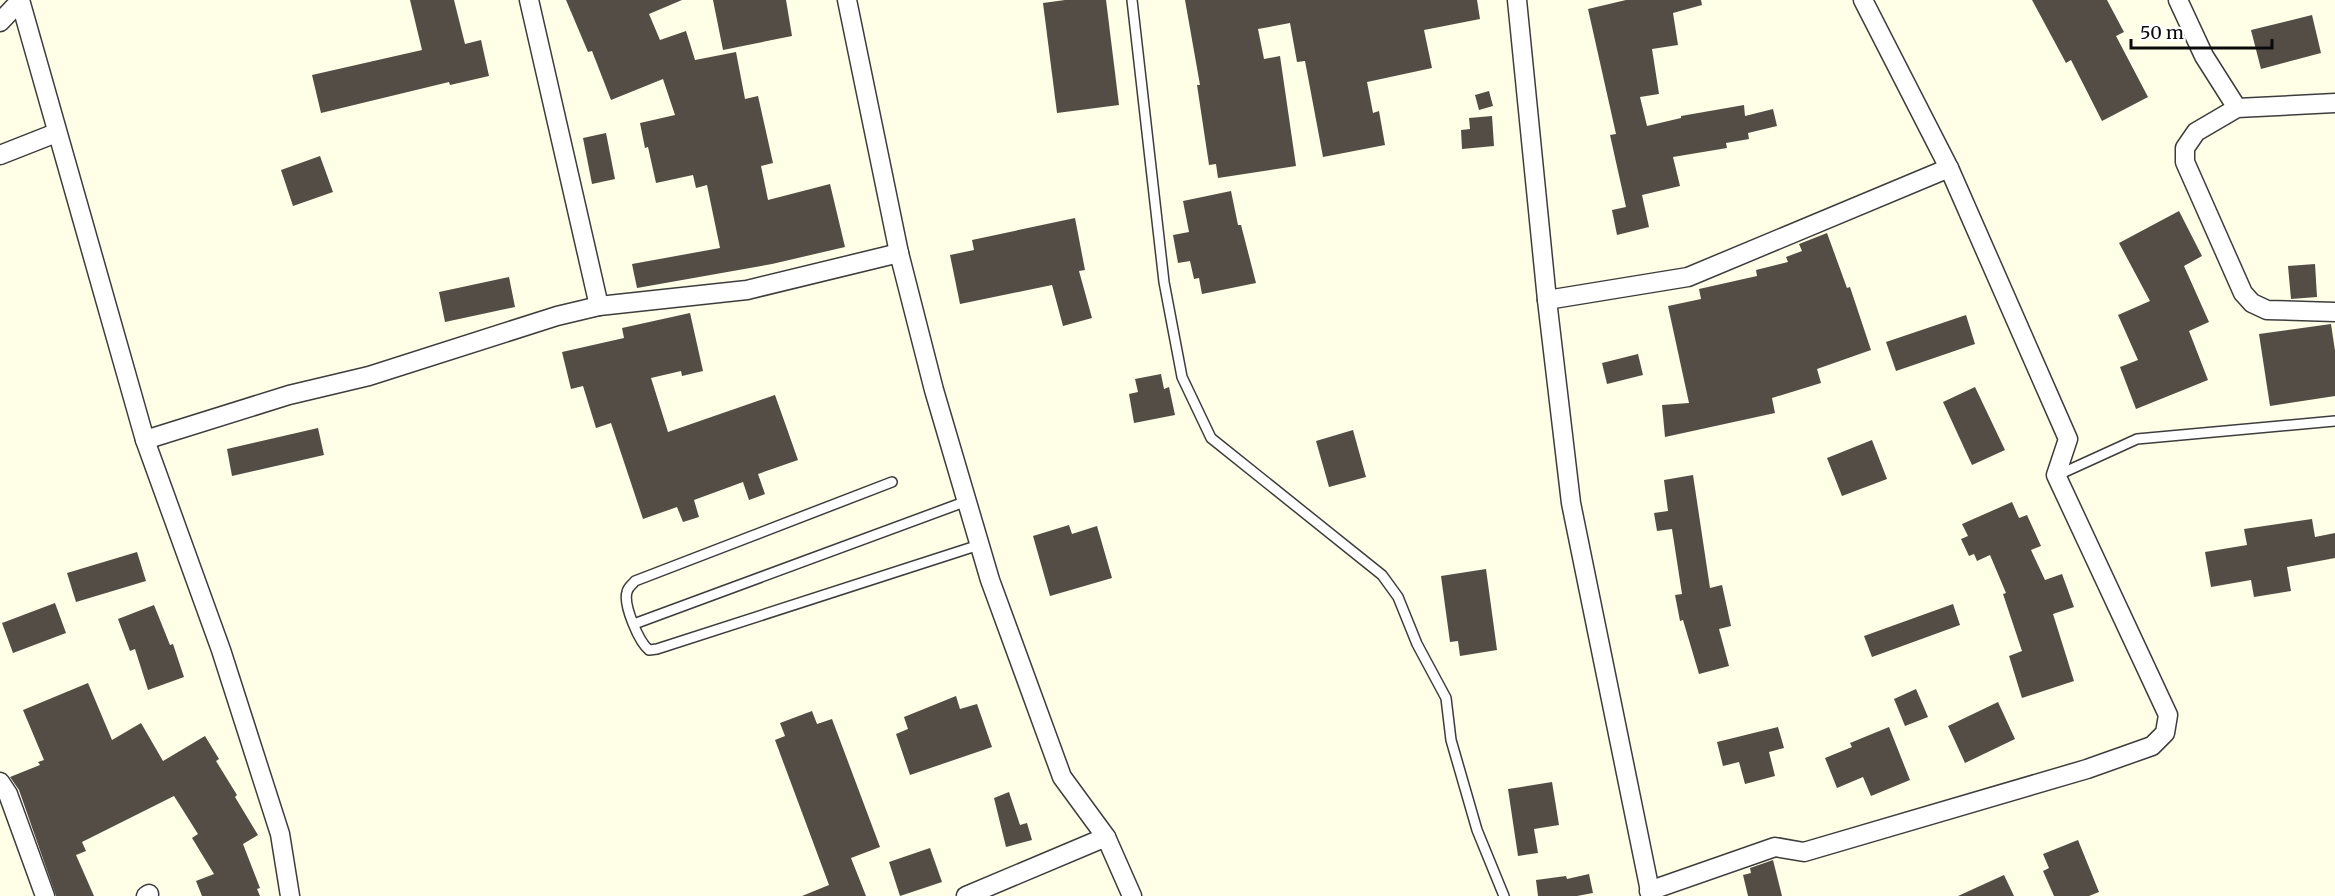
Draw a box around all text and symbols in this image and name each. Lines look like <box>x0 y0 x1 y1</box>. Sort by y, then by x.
scale bar <box>2131 12 2272 50</box>
text: 50 m <box>2140 21 2184 44</box>

